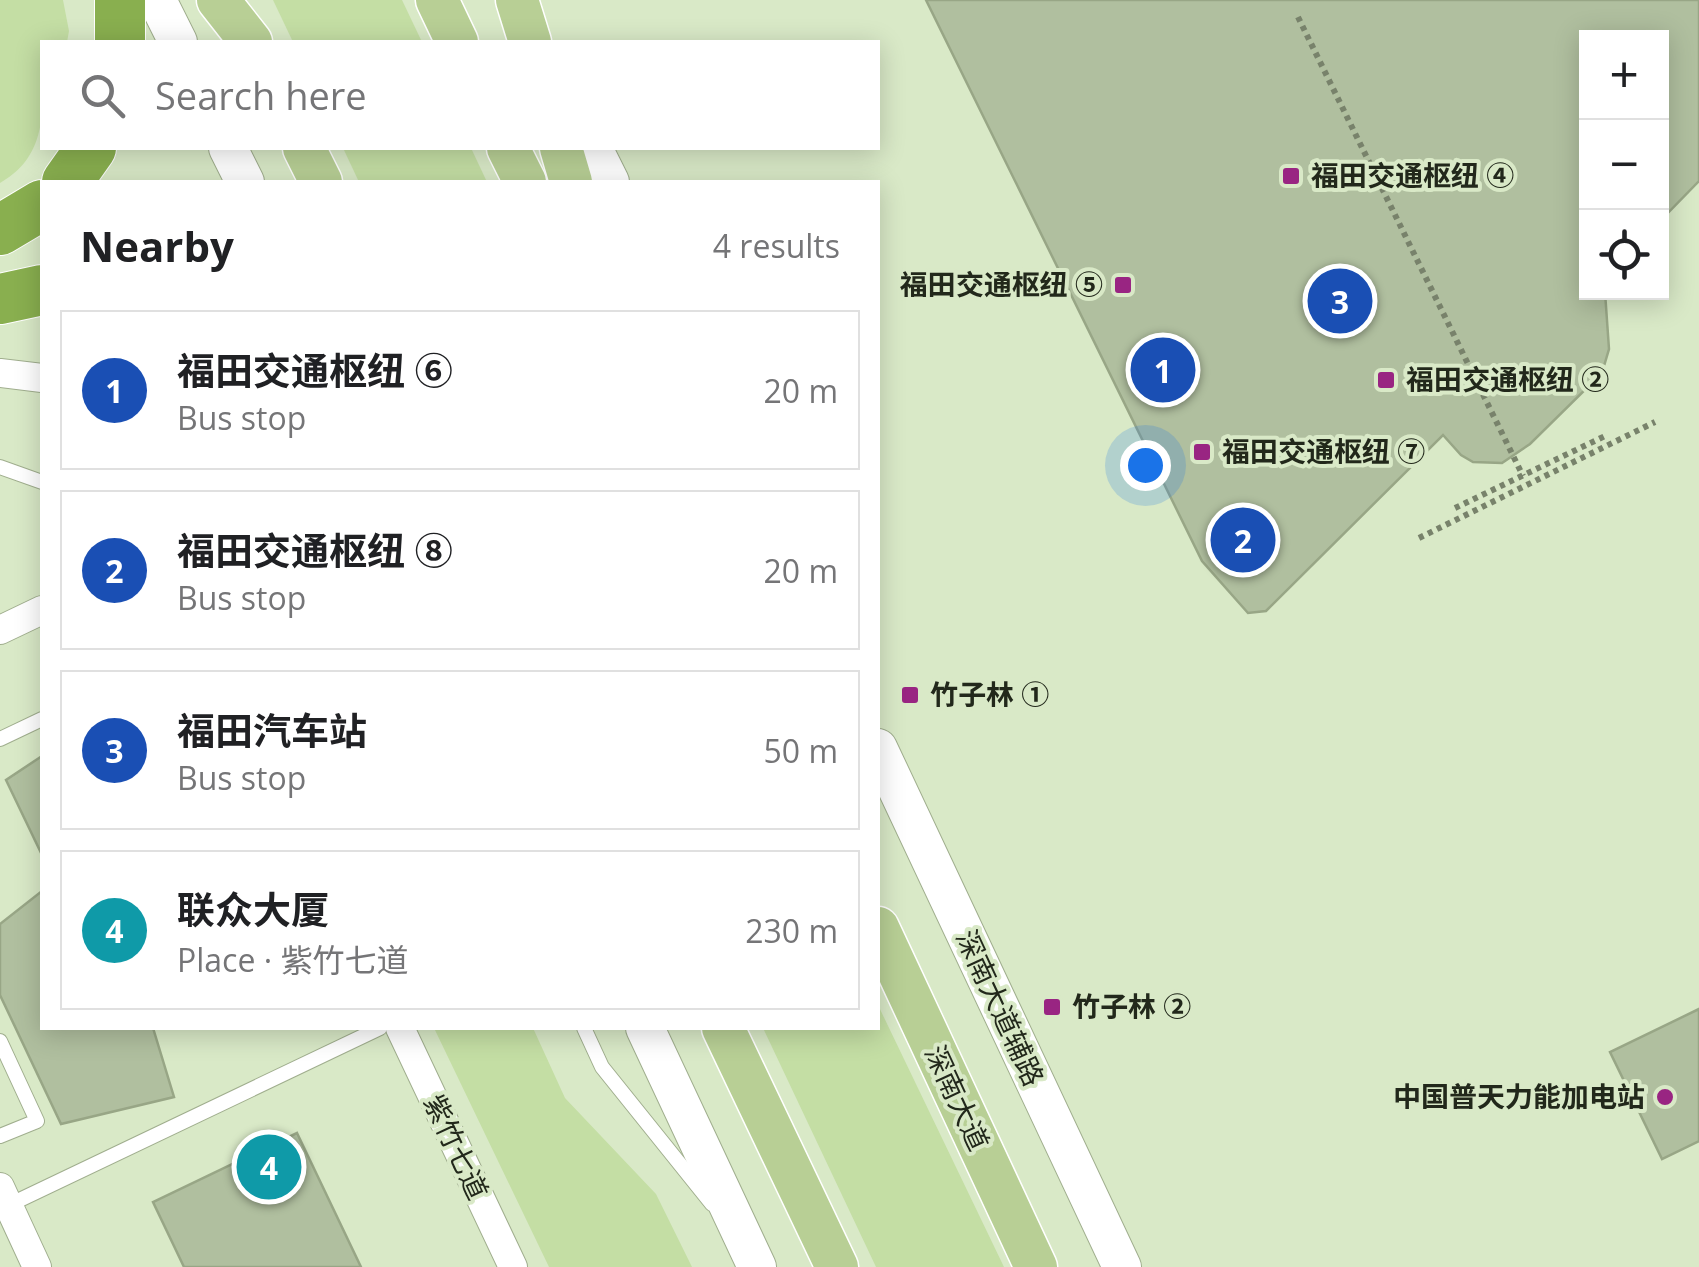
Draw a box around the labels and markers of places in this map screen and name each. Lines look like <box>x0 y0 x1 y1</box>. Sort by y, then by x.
place label: 福田交通枢纽 ④ <box>1311 156 1514 194</box>
marker: 福田交通枢纽 ④ <box>1280 165 1302 187</box>
pin: 3 <box>1308 264 1372 338</box>
place label: 福田交通枢纽 ⑤ <box>900 265 1103 303</box>
marker: 福田交通枢纽 ⑤ <box>1112 274 1134 296</box>
pin: 1 <box>1130 332 1196 408</box>
place label: 福田交通枢纽 ② <box>1406 360 1609 398</box>
marker: 福田交通枢纽 ② <box>1375 369 1397 391</box>
place label: 福田交通枢纽 ⑦ <box>1222 432 1425 470</box>
marker: 福田交通枢纽 ⑦ <box>1191 441 1213 463</box>
pin: 2 <box>1210 502 1276 578</box>
place label: 竹子林 ① <box>930 675 1049 713</box>
marker: 竹子林 ① <box>899 684 921 706</box>
place label: 竹子林 ② <box>1072 987 1191 1025</box>
marker: 竹子林 ② <box>1041 996 1063 1018</box>
place label: 中国普天力能加电站 <box>1393 1077 1645 1115</box>
marker: 中国普天力能加电站 <box>1654 1086 1676 1108</box>
pin: 4 <box>236 1130 302 1204</box>

